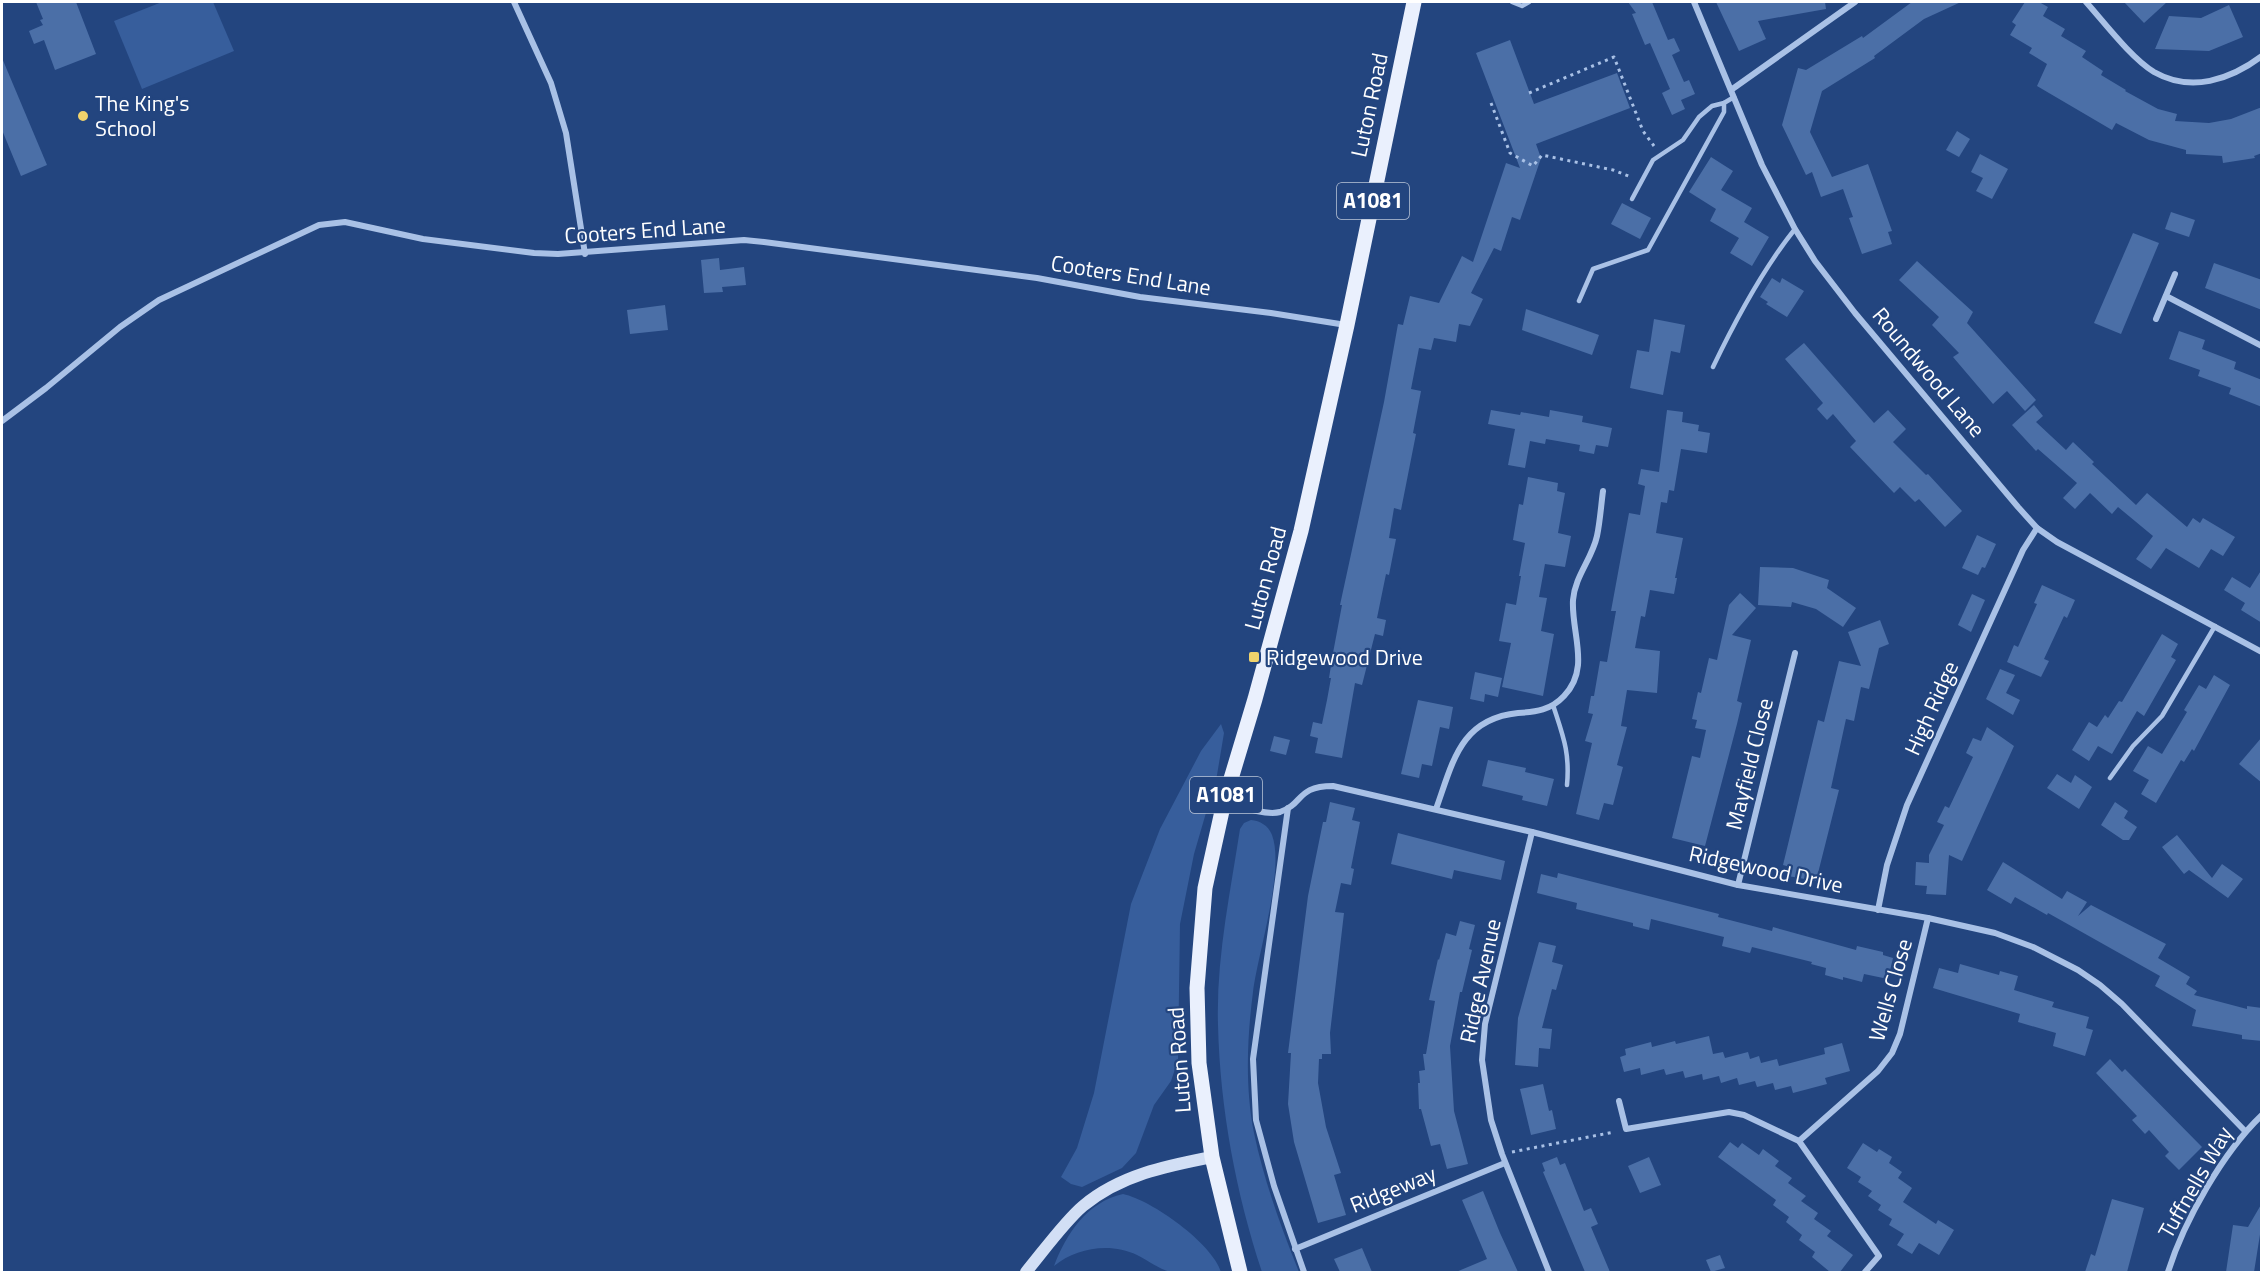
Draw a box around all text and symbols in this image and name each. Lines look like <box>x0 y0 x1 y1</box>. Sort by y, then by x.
street label: Luton Road <box>1341 50 1397 160</box>
place label: The King's School <box>95 86 190 145</box>
marker: The King's School <box>76 109 90 123</box>
road number: A1081 <box>1337 183 1409 219</box>
street label: Cooters End Lane <box>563 207 727 253</box>
street label: Cooters End Lane <box>1049 246 1213 304</box>
street label: Roundwood Lane <box>1864 299 1994 445</box>
street label: Luton Road <box>1235 523 1295 633</box>
place label: Ridgewood Drive <box>1266 640 1423 674</box>
marker: Ridgewood Drive <box>1247 650 1261 664</box>
street label: High Ridge <box>1895 655 1967 761</box>
street label: Mayfield Close <box>1716 694 1782 834</box>
road number: A1081 <box>1190 777 1262 813</box>
street label: Ridgewood Drive <box>1686 836 1846 902</box>
street label: Ridge Avenue <box>1450 916 1510 1046</box>
street label: Wells Close <box>1859 935 1921 1045</box>
street label: Luton Road <box>1158 1006 1200 1114</box>
street label: Tuffnells Way <box>2149 1119 2241 1245</box>
street label: Ridgeway <box>1345 1156 1442 1222</box>

